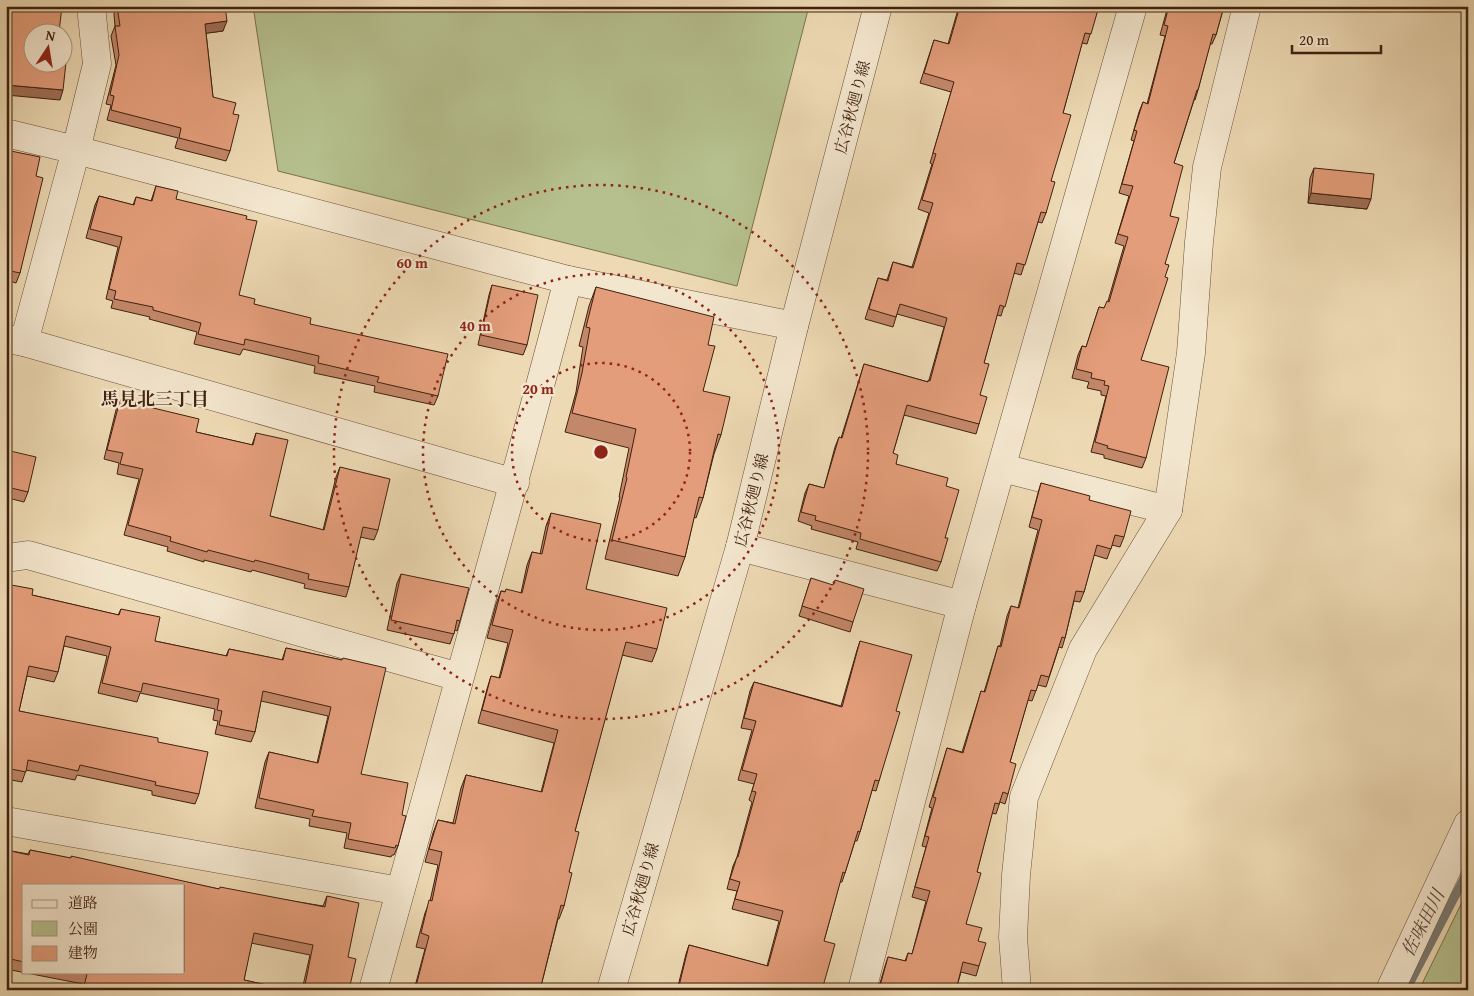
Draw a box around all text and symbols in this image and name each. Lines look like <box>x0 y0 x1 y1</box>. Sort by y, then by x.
north arrow <box>22 22 72 72</box>
scale bar <box>1292 22 1380 54</box>
text: N <box>44 25 58 46</box>
text: 20 m <box>1299 29 1330 50</box>
street label: 広谷秋廻り線 <box>828 58 876 156</box>
text: 60 m <box>396 252 428 273</box>
text: 40 m <box>459 315 491 336</box>
text: 20 m <box>522 378 554 399</box>
district label: 馬見北三丁目 <box>101 385 209 412</box>
centre of rings <box>592 443 610 461</box>
street label: 広谷秋廻り線 <box>728 451 774 549</box>
street label: 広谷秋廻り線 <box>615 840 665 938</box>
water label: 佐味田川 <box>1394 883 1452 961</box>
legend <box>22 884 185 974</box>
text: 道路 <box>68 892 98 913</box>
text: 公園 <box>68 918 98 939</box>
text: 建物 <box>68 942 98 963</box>

